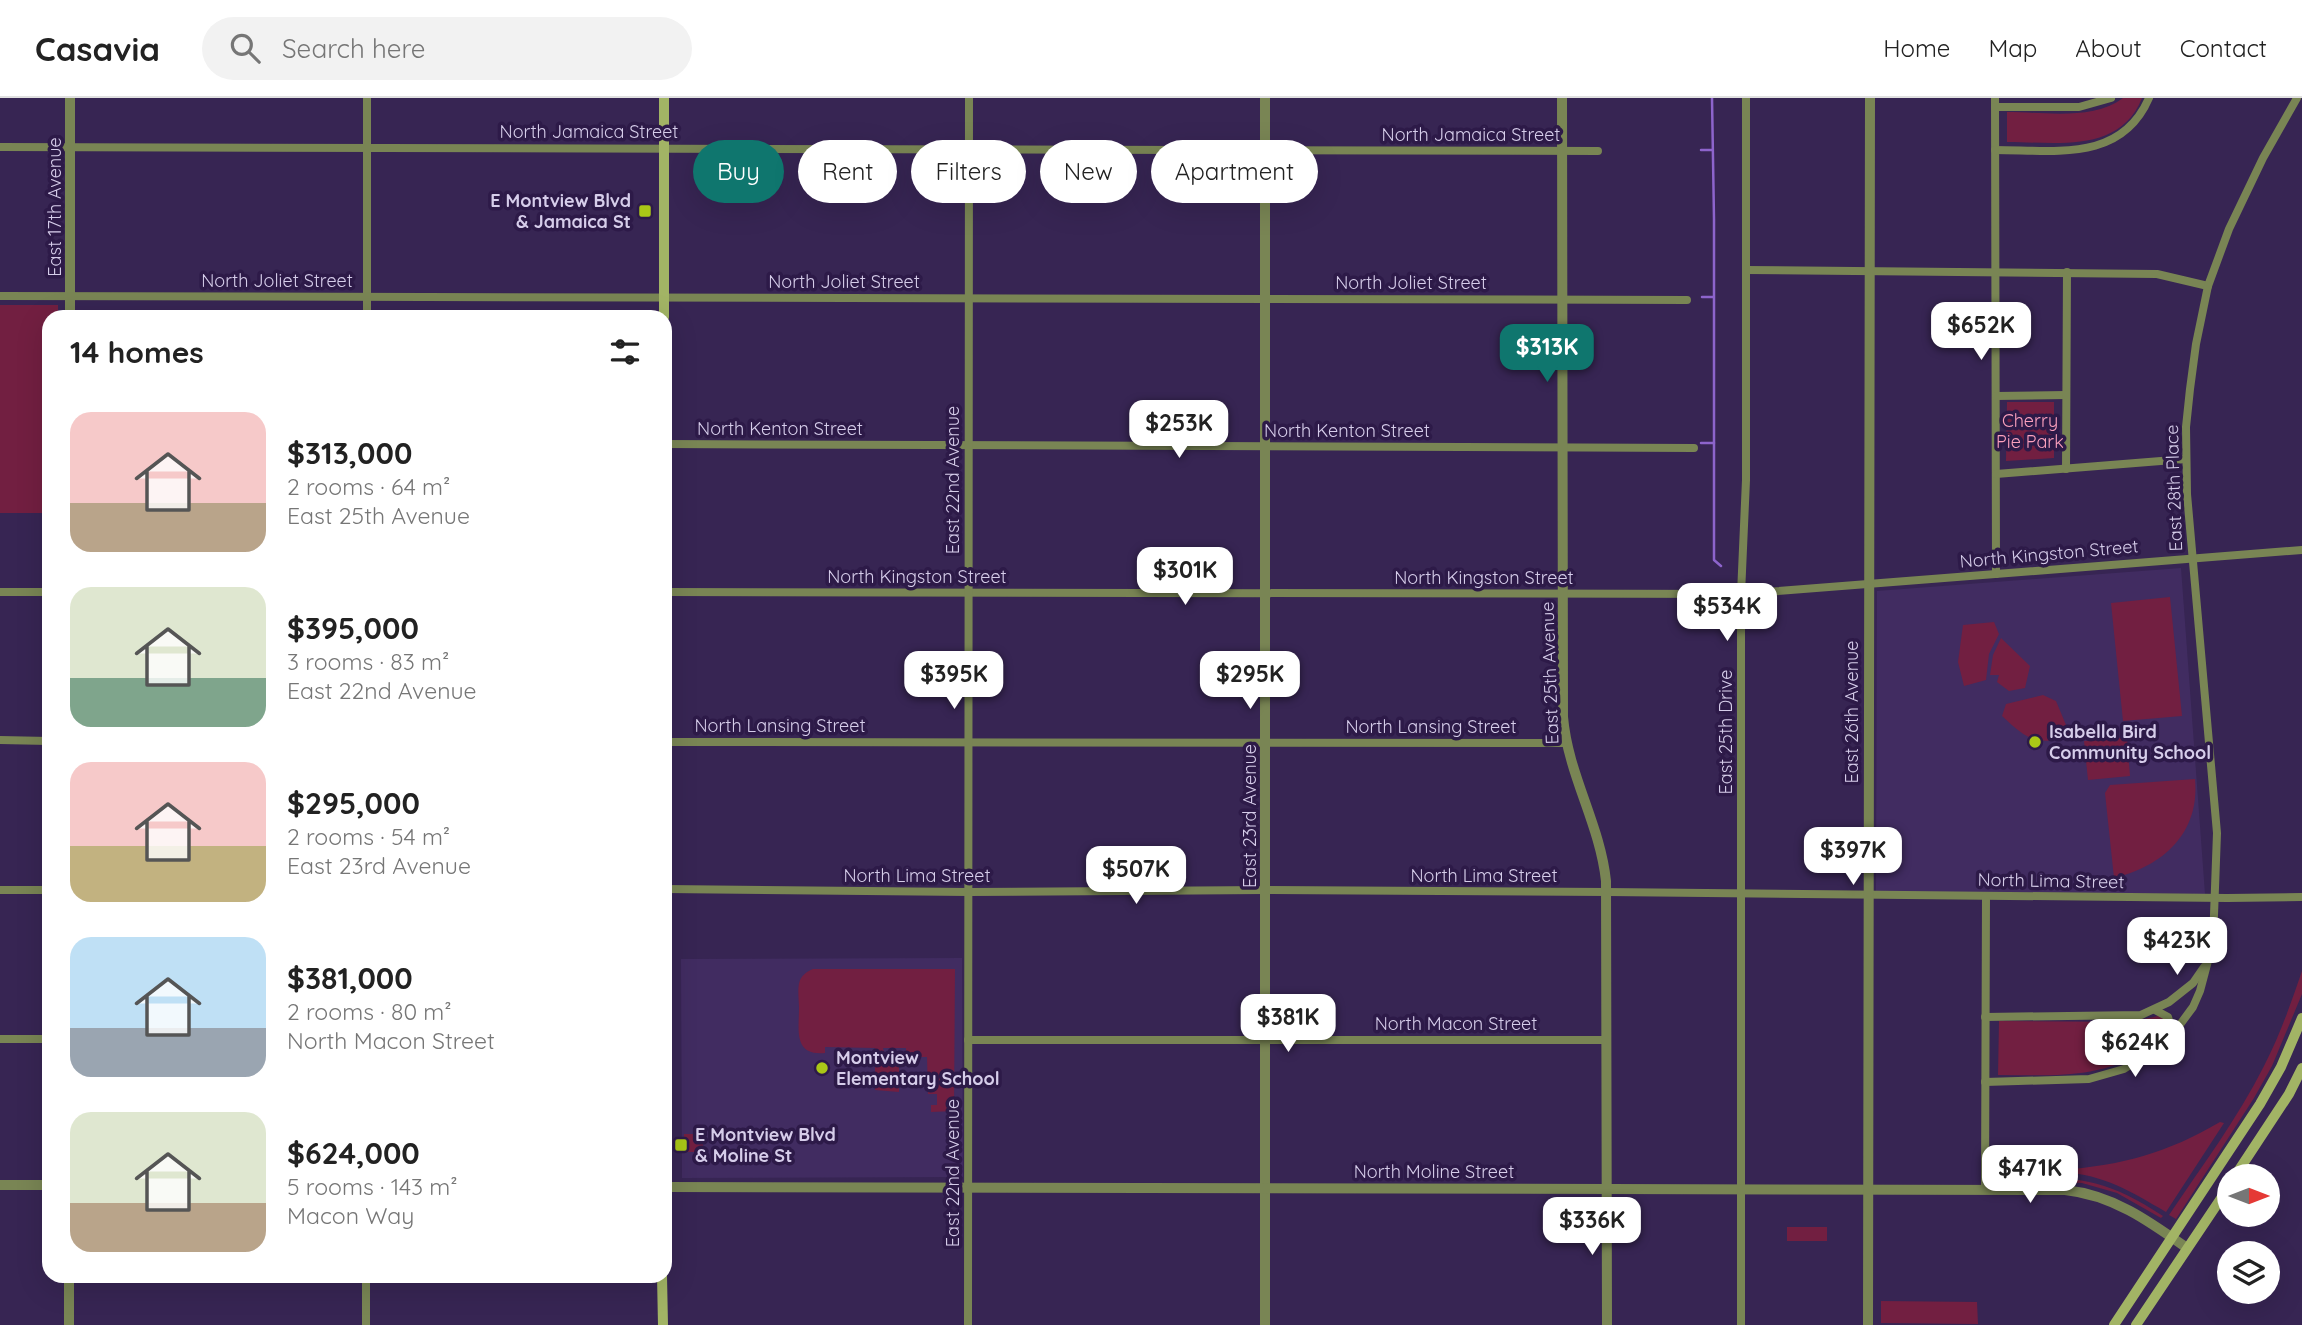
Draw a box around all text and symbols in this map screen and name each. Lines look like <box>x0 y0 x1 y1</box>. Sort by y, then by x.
search box <box>202 17 692 80</box>
text: Casavia <box>35 28 160 69</box>
icon: search <box>226 29 264 67</box>
text: Search here <box>282 32 426 65</box>
text: Home <box>1883 33 1950 63</box>
text: Map <box>1988 33 2037 63</box>
text: About <box>2075 33 2142 63</box>
text: Contact <box>2180 33 2267 63</box>
street label: North Jamaica Street <box>500 120 678 143</box>
street label: North Jamaica Street <box>1382 123 1560 146</box>
street label: East 17th Avenue <box>43 137 66 277</box>
chip: Buy <box>693 140 784 203</box>
chip: Rent <box>798 140 897 203</box>
chip: Filters <box>911 140 1026 203</box>
chip: New <box>1040 140 1137 203</box>
chip: Apartment <box>1151 140 1318 203</box>
place label: E Montview Blvd & Jamaica St <box>490 189 631 233</box>
marker: E Montview Blvd & Jamaica St <box>637 203 653 219</box>
street label: North Joliet Street <box>201 269 353 292</box>
street label: North Joliet Street <box>768 270 920 293</box>
street label: North Joliet Street <box>1335 271 1487 294</box>
pin: $652K <box>1932 302 2030 362</box>
text: $652K <box>1947 310 2015 339</box>
pin: $313K <box>1498 324 1596 384</box>
text: $313K <box>1516 332 1578 361</box>
text: 14 homes <box>70 333 204 371</box>
icon: filters <box>606 333 644 371</box>
pin: $253K <box>1130 400 1228 460</box>
street label: East 22nd Avenue <box>941 406 964 554</box>
text: $253K <box>1145 408 1213 437</box>
park label: Cherry Pie Park <box>1996 409 2064 453</box>
street label: North Kenton Street <box>697 417 863 440</box>
street label: North Kenton Street <box>1264 419 1430 442</box>
street label: East 28th Place <box>2160 424 2187 552</box>
text: $313,000 <box>287 434 412 472</box>
icon: home <box>126 440 210 524</box>
text: 2 rooms · 64 m² <box>287 472 450 501</box>
text: East 25th Avenue <box>287 501 470 530</box>
street label: North Kingston Street <box>1959 534 2139 573</box>
pin: $301K <box>1136 547 1234 607</box>
text: $301K <box>1153 555 1217 584</box>
street label: North Kingston Street <box>827 565 1007 588</box>
street label: North Kingston Street <box>1394 566 1574 589</box>
pin: $534K <box>1678 584 1776 643</box>
text: $534K <box>1693 591 1761 620</box>
street label: East 25th Avenue <box>1536 601 1563 745</box>
text: $395,000 <box>287 609 419 647</box>
icon: home <box>126 615 210 699</box>
street label: East 26th Avenue <box>1840 640 1863 784</box>
text: 3 rooms · 83 m² <box>287 647 449 676</box>
pin: $395K <box>905 652 1003 711</box>
pin: $295K <box>1201 652 1299 711</box>
text: $395K <box>920 659 988 688</box>
text: $295K <box>1216 659 1284 688</box>
street label: East 25th Drive <box>1714 670 1737 794</box>
text: East 22nd Avenue <box>287 676 477 705</box>
street label: North Lansing Street <box>694 714 866 737</box>
street label: North Lansing Street <box>1345 715 1517 738</box>
place label: Isabella Bird Community School <box>2049 720 2211 764</box>
marker: Isabella Bird Community School <box>2027 734 2043 750</box>
street label: East 23rd Avenue <box>1238 744 1261 888</box>
text: $295,000 <box>287 784 420 822</box>
icon: home <box>126 790 210 874</box>
text: 2 rooms · 54 m² <box>287 822 450 851</box>
pin: $397K <box>1804 828 1902 887</box>
text: $397K <box>1820 835 1886 864</box>
pin: $507K <box>1087 846 1185 906</box>
text: East 23rd Avenue <box>287 851 471 880</box>
text: $507K <box>1102 854 1170 883</box>
street label: North Lima Street <box>843 864 991 887</box>
street label: North Lima Street <box>1410 864 1558 887</box>
street label: North Lima Street <box>1977 868 2125 893</box>
pin: $423K <box>2128 918 2226 977</box>
text: $423K <box>2143 925 2211 954</box>
text: $381,000 <box>287 959 413 997</box>
icon: home <box>126 965 210 1049</box>
pin: $381K <box>1239 995 1337 1054</box>
text: 2 rooms · 80 m² <box>287 997 452 1026</box>
text: $381K <box>1257 1002 1319 1031</box>
street label: North Macon Street <box>1375 1012 1537 1035</box>
pin: $624K <box>2086 1020 2184 1079</box>
text: North Macon Street <box>287 1026 495 1055</box>
text: $624K <box>2101 1027 2169 1056</box>
place label: Montview Elementary School <box>836 1046 1000 1090</box>
marker: Montview Elementary School <box>814 1060 830 1076</box>
street label: East 22nd Avenue <box>941 1099 964 1247</box>
place label: E Montview Blvd & Moline St <box>695 1123 836 1167</box>
text: $624,000 <box>287 1134 420 1172</box>
marker: E Montview Blvd & Moline St <box>673 1137 689 1153</box>
icon: home <box>126 1140 210 1224</box>
pin: $471K <box>1981 1146 2079 1205</box>
text: $471K <box>1998 1153 2062 1182</box>
street label: North Moline Street <box>1354 1160 1514 1183</box>
north arrow <box>2217 1164 2280 1227</box>
map controls <box>2217 1164 2280 1304</box>
text: 5 rooms · 143 m² <box>287 1172 458 1201</box>
pin: $336K <box>1543 1198 1641 1257</box>
text: Macon Way <box>287 1201 414 1230</box>
text: $336K <box>1559 1205 1625 1234</box>
button: layers <box>2217 1241 2280 1304</box>

